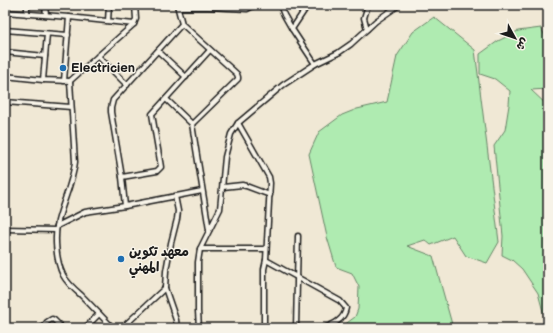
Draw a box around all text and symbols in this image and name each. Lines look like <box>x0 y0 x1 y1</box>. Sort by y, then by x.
north arrow <box>495 18 535 58</box>
text: ش <box>513 35 531 53</box>
place label: Electricien <box>71 60 135 76</box>
marker: Electricien <box>58 63 68 73</box>
place label: معهد تكوين المهني <box>129 244 189 279</box>
marker: معهد تكوين المهني <box>116 254 126 264</box>

